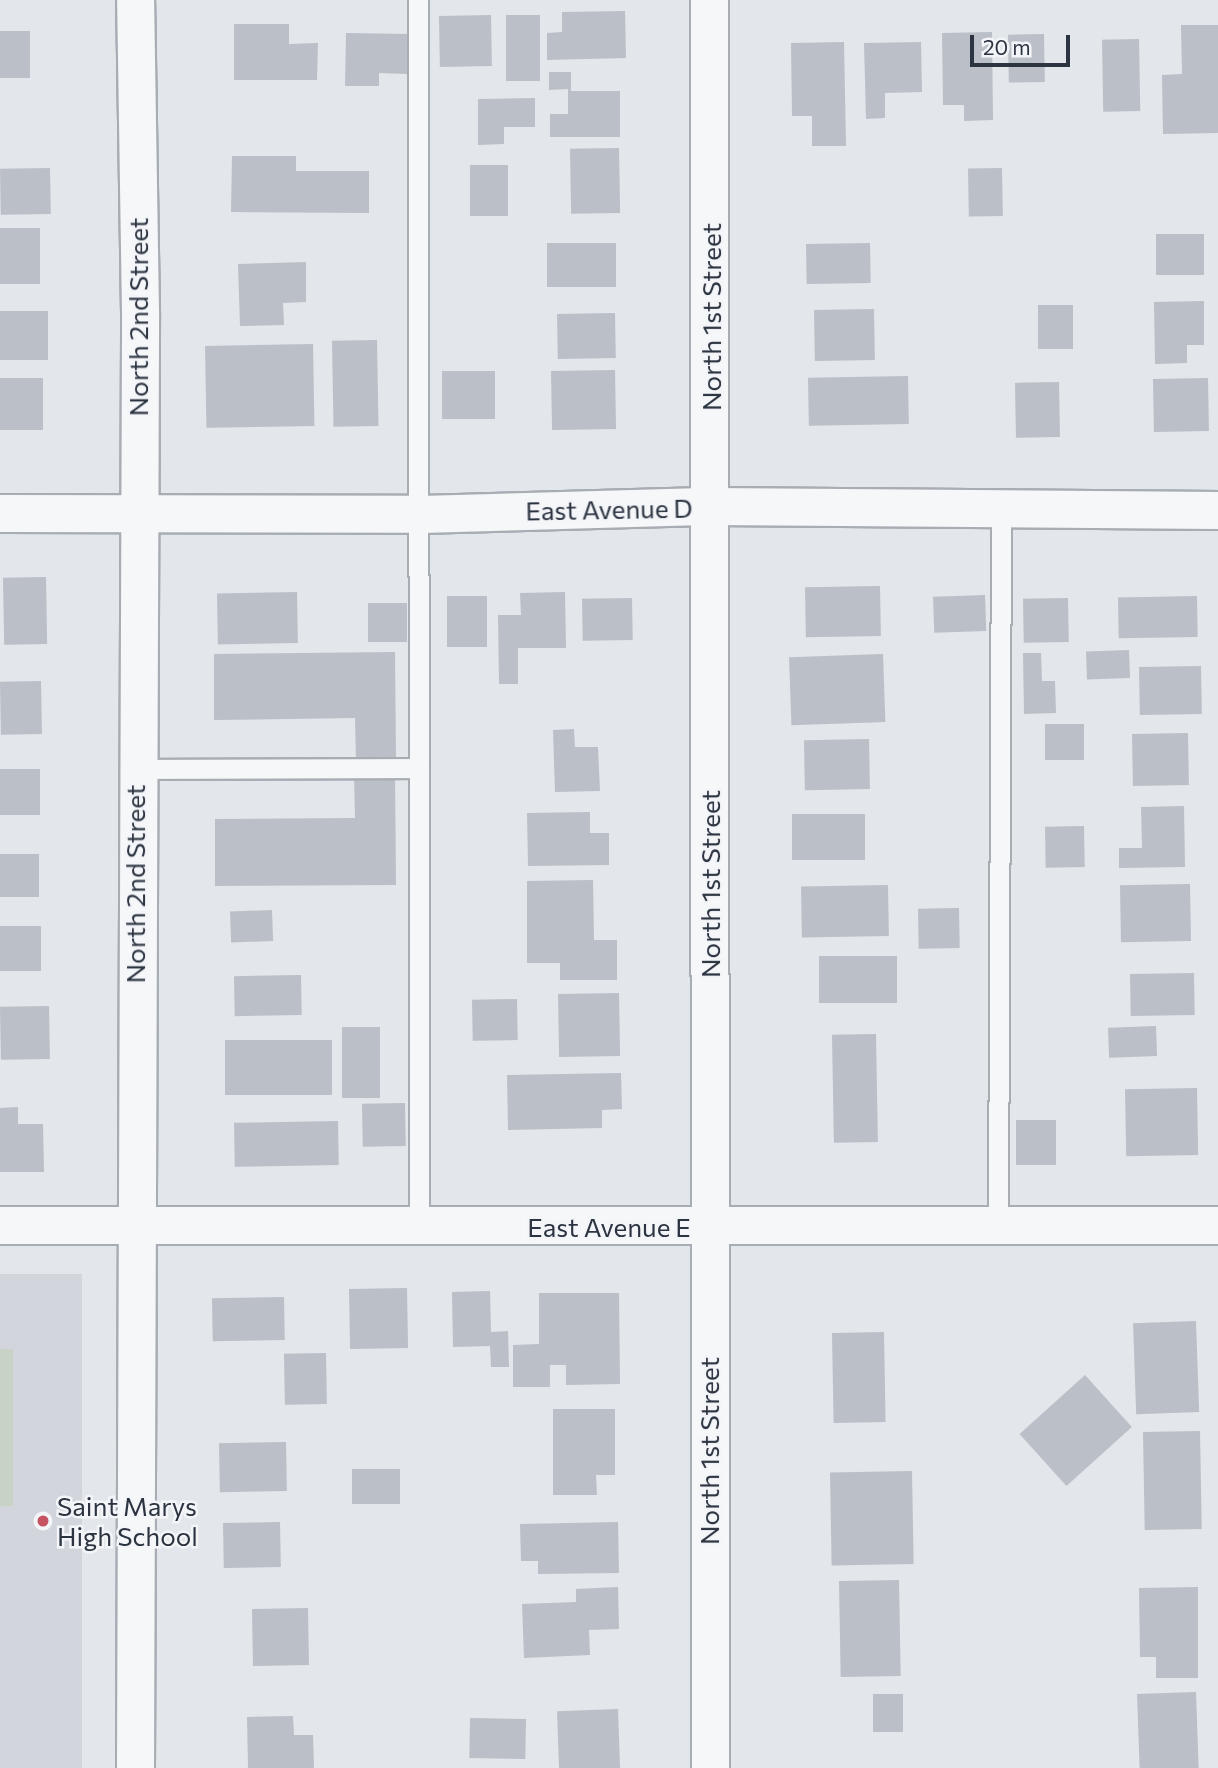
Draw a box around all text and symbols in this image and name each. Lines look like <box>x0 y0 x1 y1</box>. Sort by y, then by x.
scale bar <box>973 21 1073 65</box>
text: 20 m <box>983 34 1031 59</box>
street label: North 2nd Street <box>122 218 154 416</box>
street label: North 1st Street <box>695 223 727 411</box>
street label: East Avenue D <box>525 492 693 526</box>
street label: North 2nd Street <box>119 785 151 983</box>
street label: North 1st Street <box>694 790 726 978</box>
street label: East Avenue E <box>527 1211 691 1243</box>
street label: North 1st Street <box>693 1357 725 1545</box>
place label: Saint Marys High School <box>57 1490 198 1552</box>
marker: Saint Marys High School <box>35 1513 51 1529</box>

